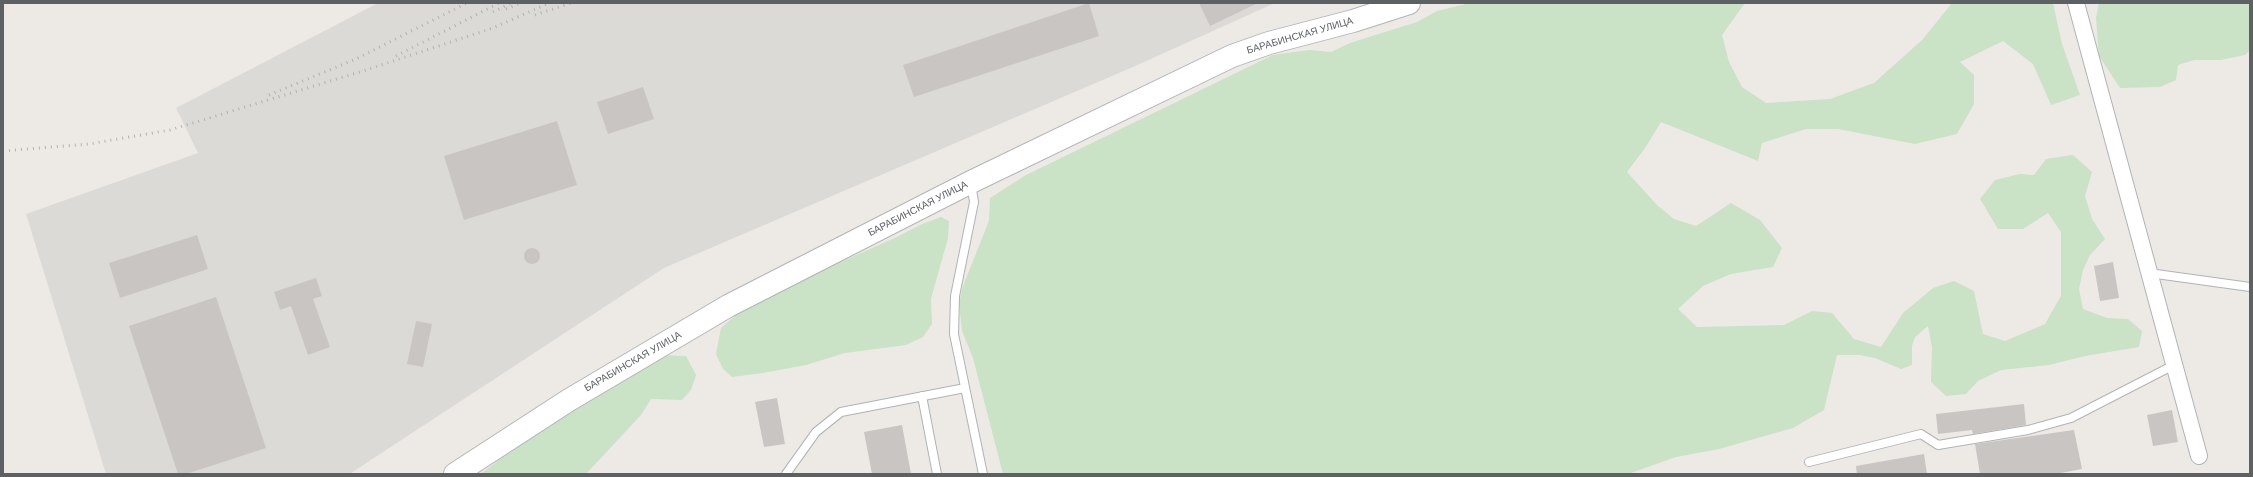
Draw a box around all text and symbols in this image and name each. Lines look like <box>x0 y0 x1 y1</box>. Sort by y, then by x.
street label: БАРАБИНСКАЯ УЛИЦА <box>1245 15 1355 57</box>
street label: БАРАБИНСКАЯ УЛИЦА <box>866 179 970 239</box>
street label: БАРАБИНСКАЯ УЛИЦА <box>582 329 684 395</box>

